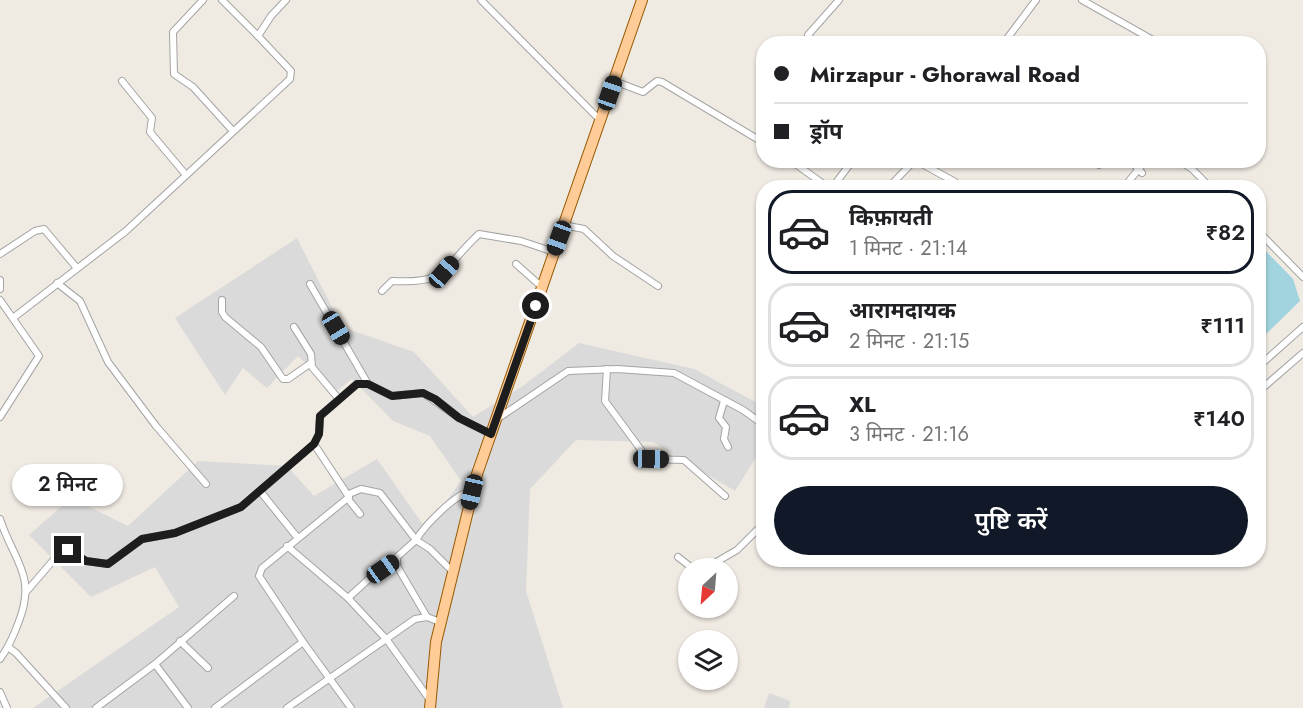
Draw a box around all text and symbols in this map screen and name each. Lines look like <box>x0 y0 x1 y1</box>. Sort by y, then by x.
text: Mirzapur - Ghorawal Road <box>810 58 1080 90</box>
car <box>596 73 624 113</box>
text: ड्रॉप <box>810 115 843 147</box>
text: किफ़ायती <box>849 201 933 233</box>
icon: car <box>777 205 831 259</box>
text: ₹82 <box>1206 216 1245 248</box>
car <box>544 218 574 258</box>
text: 1 मिनट · 21:14 <box>849 234 967 263</box>
car <box>425 253 463 291</box>
route start <box>522 292 549 319</box>
text: आरामदायक <box>849 294 956 326</box>
icon: car <box>777 298 831 352</box>
car <box>319 308 353 348</box>
text: ₹111 <box>1200 309 1245 341</box>
text: 2 मिनट · 21:15 <box>849 327 969 356</box>
text: XL <box>849 388 876 420</box>
icon: car <box>777 391 831 445</box>
text: ₹140 <box>1193 402 1245 434</box>
text: 3 मिनट · 21:16 <box>849 420 969 449</box>
car <box>633 450 669 468</box>
callout: 2 मिनट <box>13 463 124 505</box>
text: 2 मिनट <box>38 470 97 499</box>
car <box>459 472 485 512</box>
button: पुष्टि करें <box>774 486 1248 555</box>
route end <box>54 536 81 563</box>
car <box>363 551 403 587</box>
north arrow <box>678 558 738 618</box>
map controls <box>678 558 738 690</box>
button: layers <box>678 630 738 690</box>

